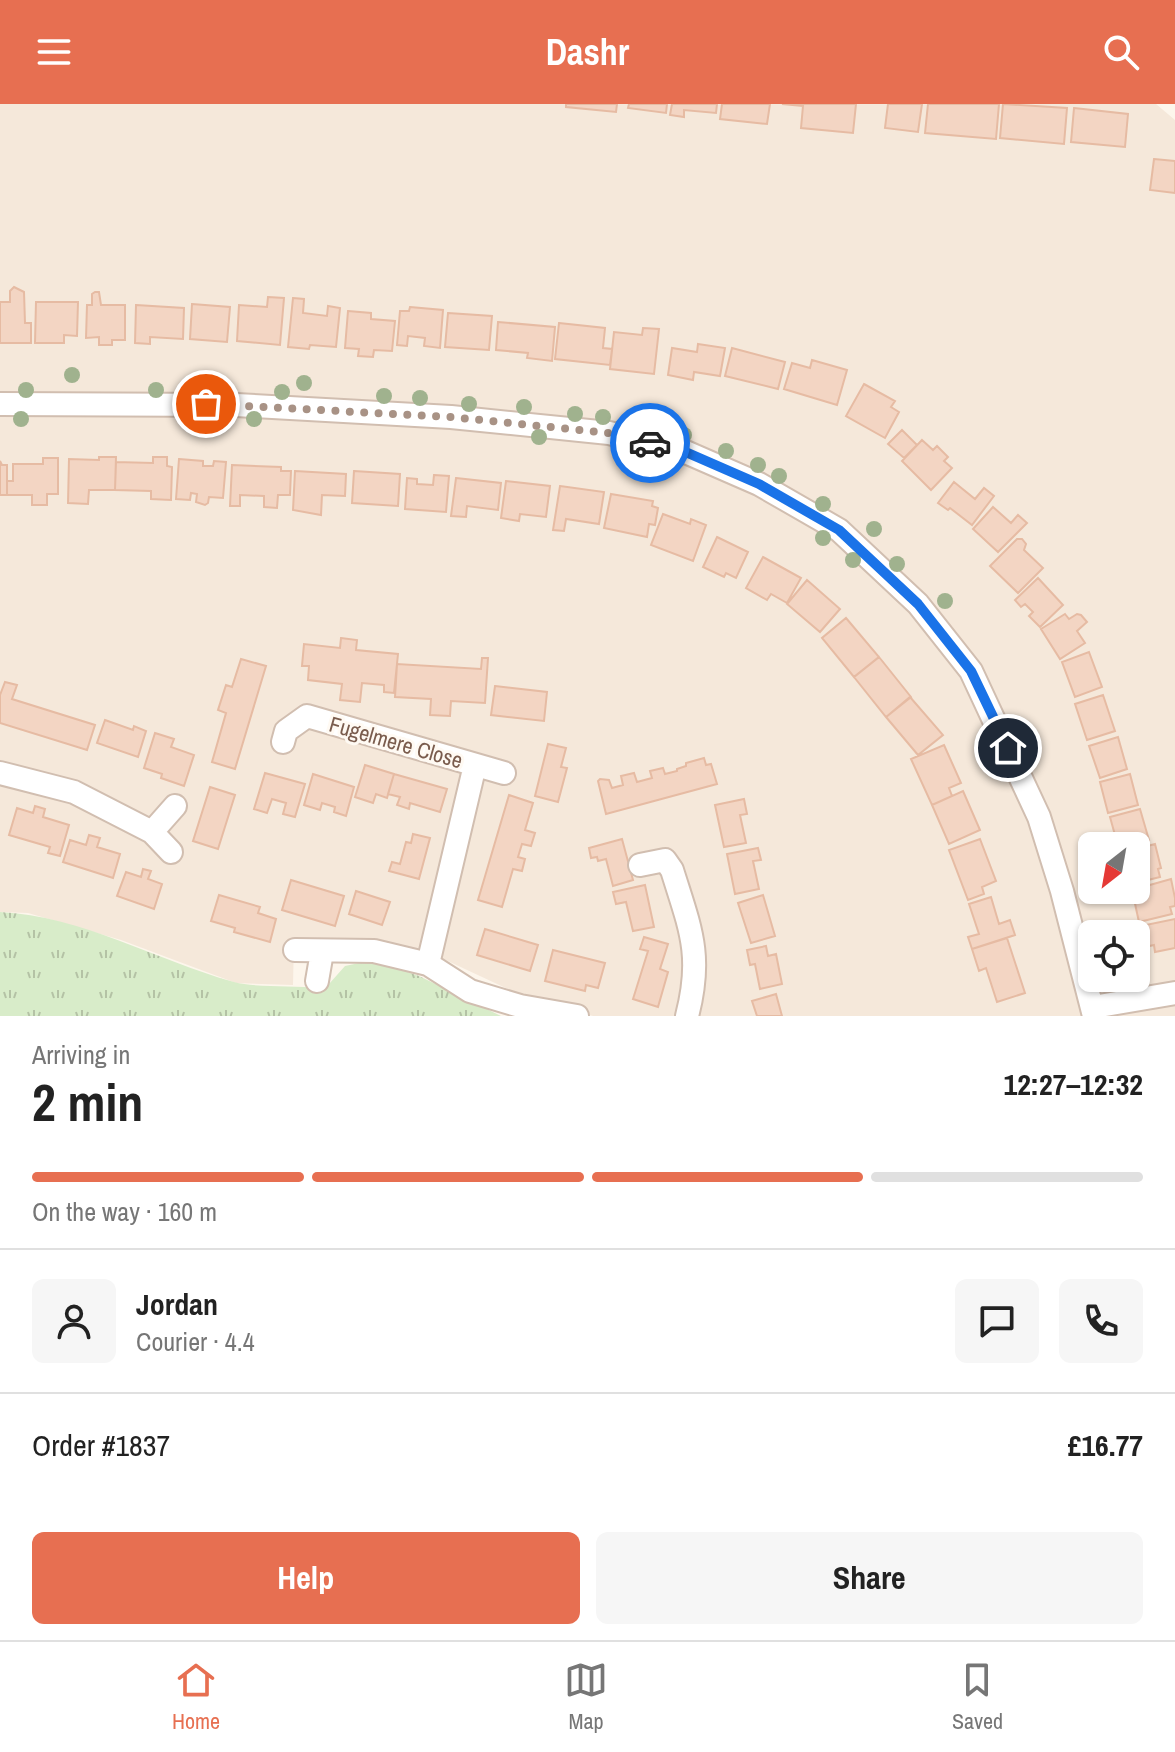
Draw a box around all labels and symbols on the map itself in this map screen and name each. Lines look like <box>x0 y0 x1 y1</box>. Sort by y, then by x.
pin <box>172 370 240 438</box>
courier <box>610 403 690 483</box>
street label: Fugelmere Close <box>326 709 466 775</box>
pin <box>974 714 1042 782</box>
north arrow <box>1078 832 1150 904</box>

